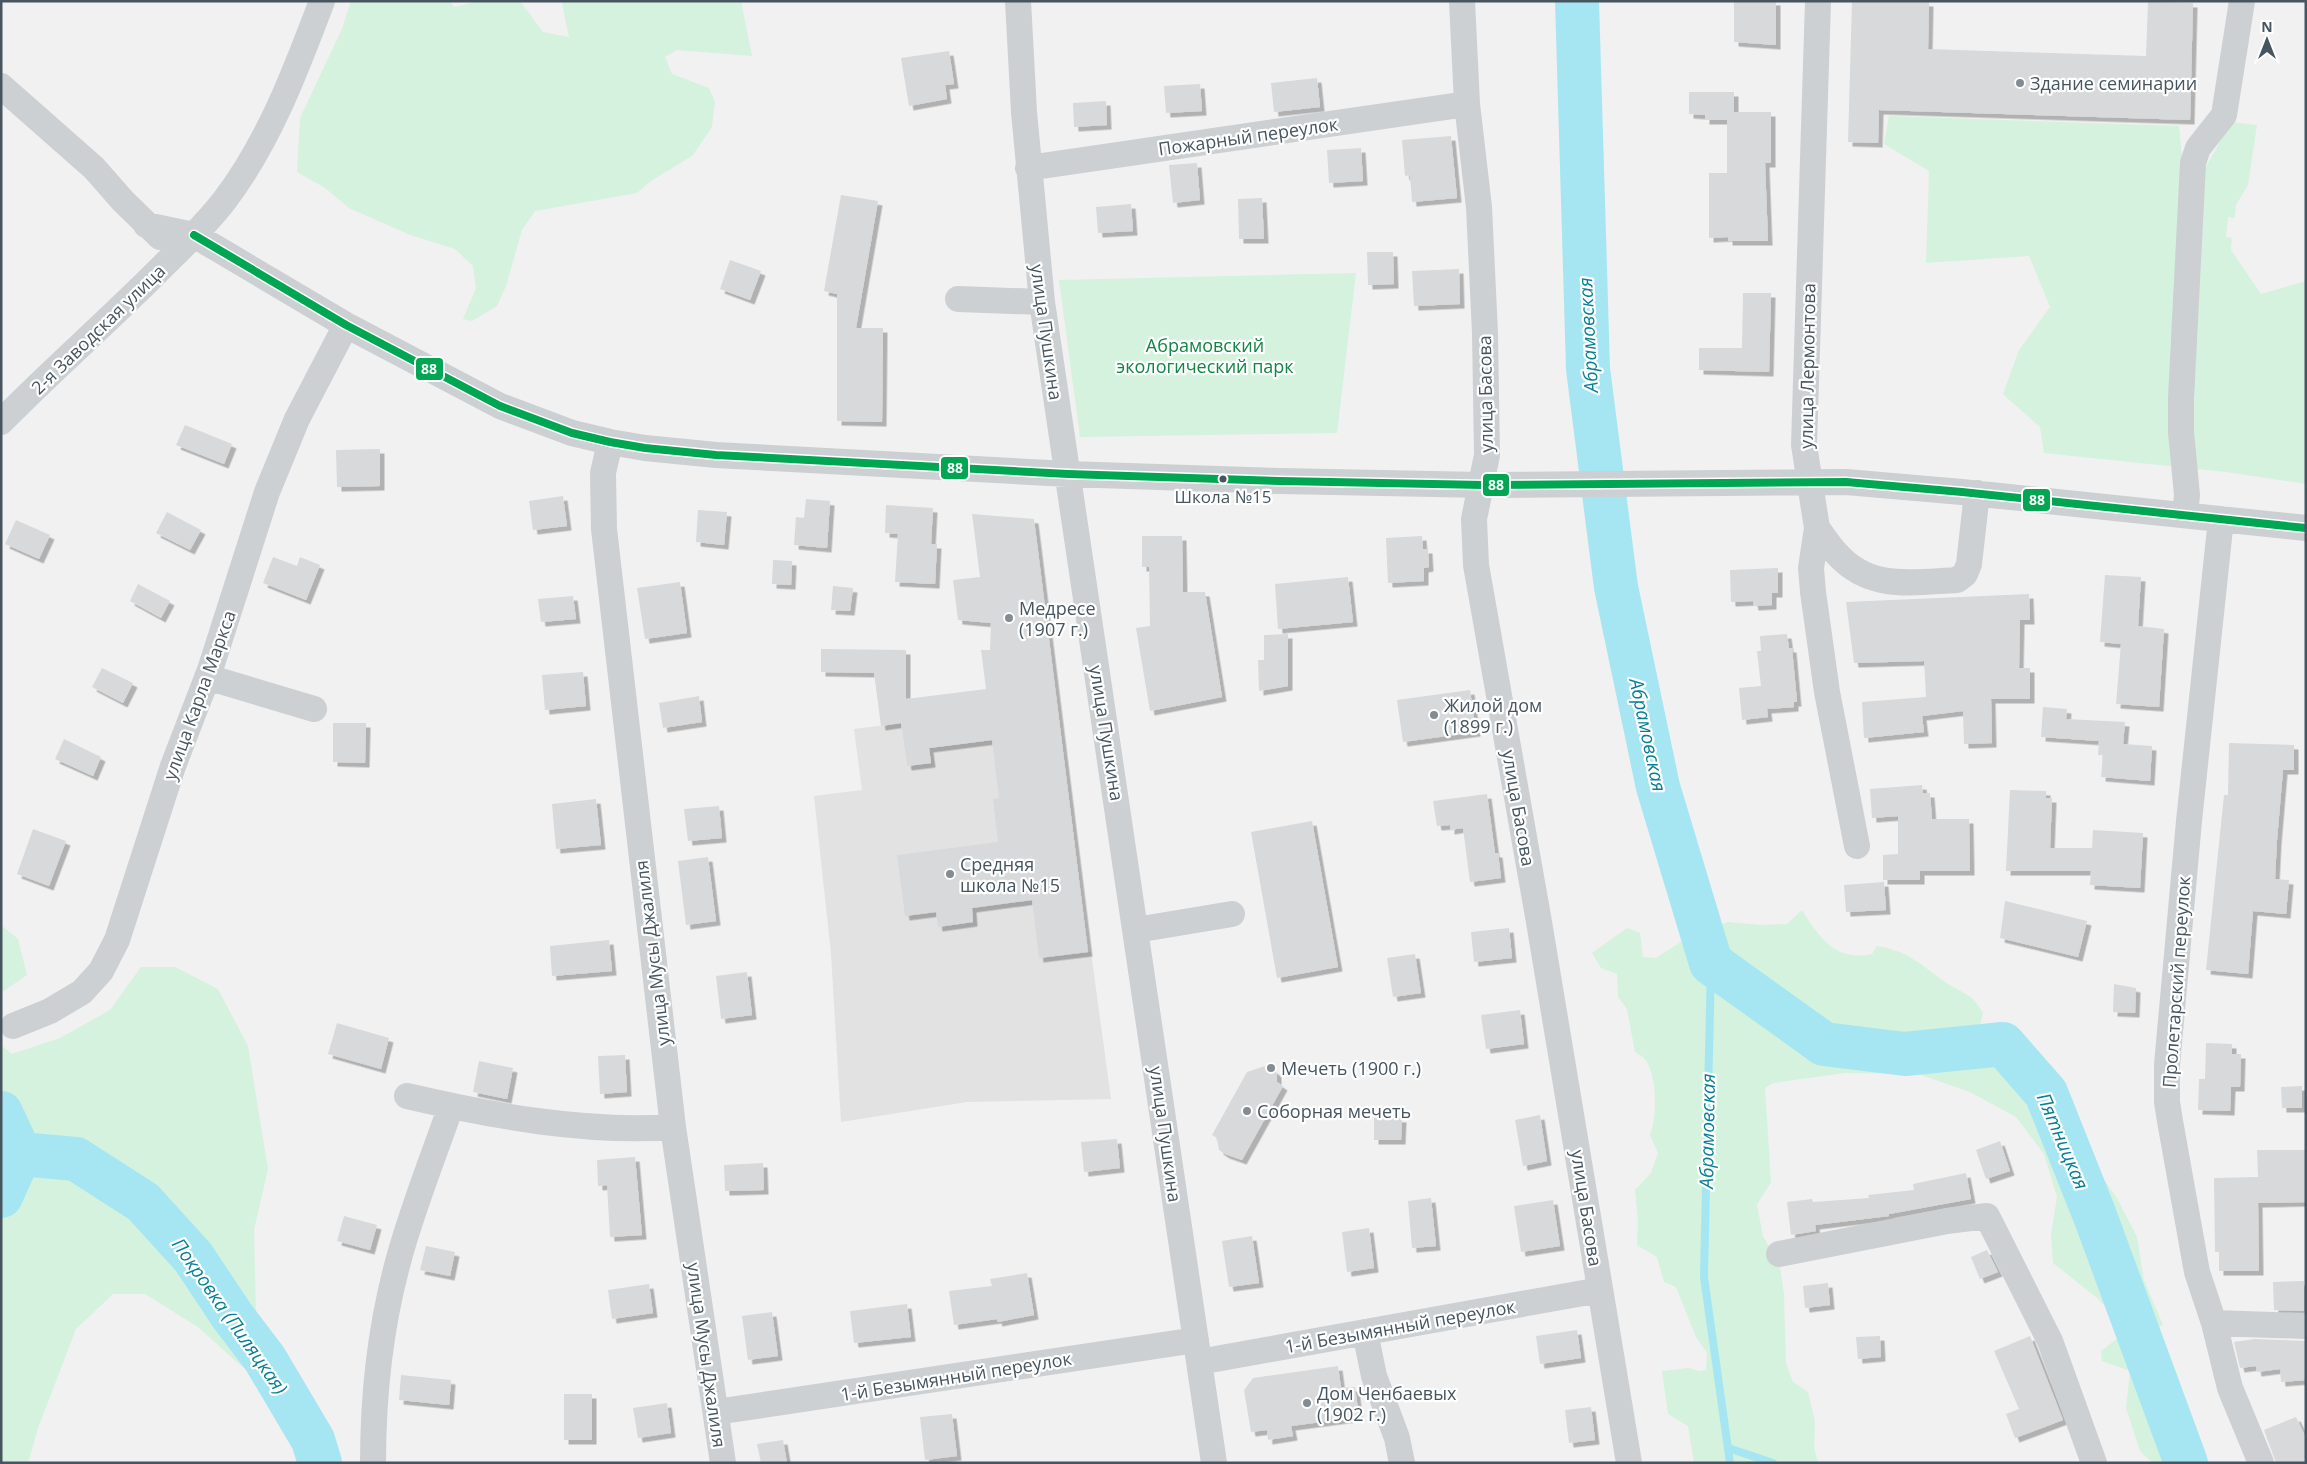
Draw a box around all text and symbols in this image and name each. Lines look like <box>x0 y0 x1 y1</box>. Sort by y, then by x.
north arrow <box>2242 15 2292 65</box>
text: N <box>2261 17 2273 36</box>
place label: Здание семинарии <box>2030 71 2197 95</box>
marker: Здание семинарии <box>2014 77 2026 89</box>
street label: Пожарный переулок <box>1157 111 1340 161</box>
street label: 2-я Заводская улица <box>26 259 170 399</box>
street label: улица Пушкина <box>1026 263 1068 401</box>
water label: Абрамовская <box>1572 277 1604 395</box>
street label: улица Лермонтова <box>1794 283 1820 449</box>
park label: Абрамовский экологический парк <box>1116 333 1294 378</box>
street label: улица Басова <box>1472 335 1498 453</box>
line badge: 88 <box>415 357 444 381</box>
text: 88 <box>421 359 437 378</box>
line badge: 88 <box>940 456 969 480</box>
text: 88 <box>947 458 963 477</box>
line badge: 88 <box>1482 473 1510 497</box>
marker: Школа №15 <box>1218 474 1228 484</box>
text: 88 <box>1488 475 1504 494</box>
place label: Школа №15 <box>1175 485 1271 508</box>
line badge: 88 <box>2022 488 2051 512</box>
text: 88 <box>2029 490 2045 509</box>
place label: Медресе (1907 г.) <box>1019 596 1096 641</box>
street label: улица Карла Маркса <box>157 607 241 783</box>
marker: Медресе (1907 г.) <box>1003 612 1015 624</box>
street label: улица Пушкина <box>1084 663 1130 803</box>
water label: Абрамовская <box>1623 674 1673 794</box>
place label: Жилой дом (1899 г.) <box>1444 693 1542 738</box>
marker: Жилой дом (1899 г.) <box>1428 709 1440 721</box>
street label: улица Басова <box>1497 748 1541 868</box>
place label: Средняя школа №15 <box>960 852 1060 897</box>
street label: улица Мусы Джалиля <box>629 859 675 1047</box>
marker: Средняя школа №15 <box>944 868 956 880</box>
street label: Пролетарский переулок <box>2157 875 2195 1089</box>
place label: Мечеть (1900 г.) <box>1281 1056 1421 1080</box>
marker: Мечеть (1900 г.) <box>1265 1062 1277 1074</box>
street label: улица Пушкина <box>1145 1065 1187 1203</box>
water label: Абрамовская <box>1693 1073 1721 1191</box>
water label: Пятницкая <box>2031 1089 2095 1193</box>
place label: Соборная мечеть <box>1257 1099 1411 1123</box>
marker: Соборная мечеть <box>1241 1105 1253 1117</box>
street label: улица Басова <box>1566 1148 1608 1268</box>
water label: Покровка (Пиляцкая) <box>166 1233 294 1399</box>
street label: улица Мусы Джалиля <box>682 1261 732 1449</box>
street label: 1-й Безымянный переулок <box>1283 1294 1518 1358</box>
street label: 1-й Безымянный переулок <box>839 1346 1074 1406</box>
place label: Дом Ченбаевых (1902 г.) <box>1317 1381 1457 1426</box>
marker: Дом Ченбаевых (1902 г.) <box>1301 1397 1313 1409</box>

